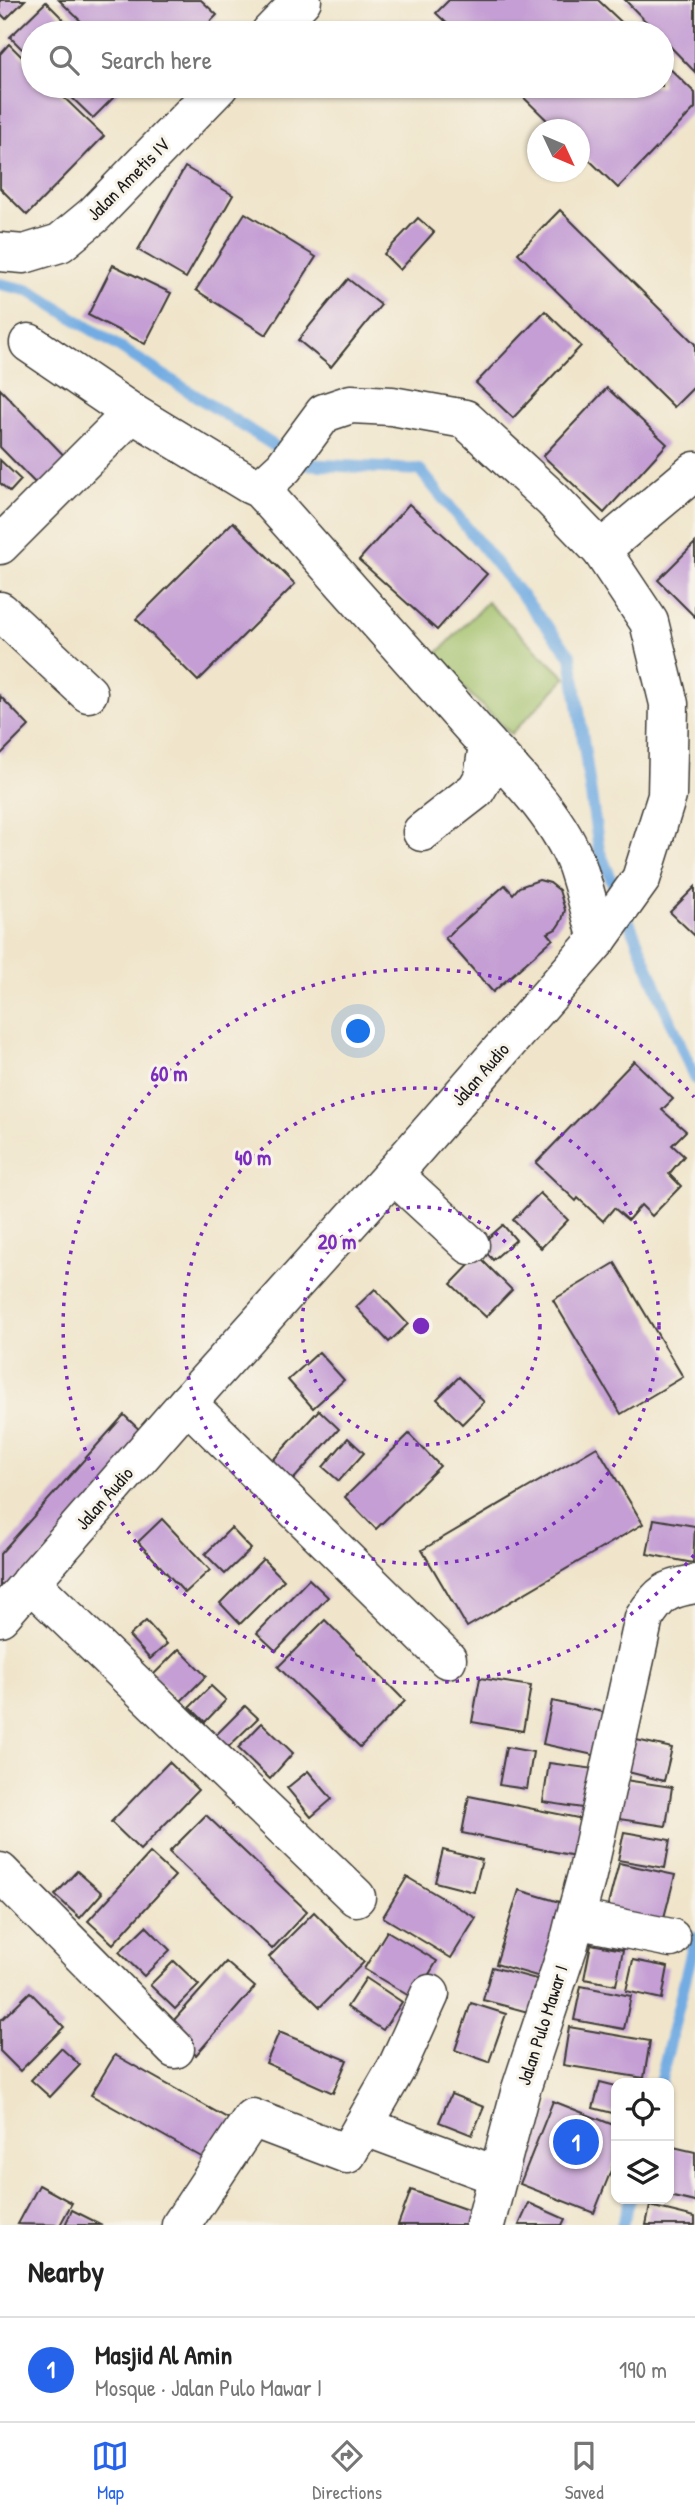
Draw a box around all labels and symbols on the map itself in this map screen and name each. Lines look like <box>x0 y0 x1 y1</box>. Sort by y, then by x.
north arrow <box>527 119 590 182</box>
street label: Jalan Ametis IV <box>81 132 175 226</box>
your location <box>341 1014 375 1048</box>
street label: Jalan Audio <box>445 1036 515 1111</box>
text: 60 m <box>151 1059 187 1088</box>
text: 40 m <box>235 1143 271 1172</box>
text: 20 m <box>318 1227 356 1256</box>
centre of rings <box>409 1314 433 1338</box>
street label: Jalan Audio <box>69 1460 139 1535</box>
street label: Jalan Pulo Mawar I <box>510 1962 574 2088</box>
pin: 1 <box>553 2116 599 2168</box>

